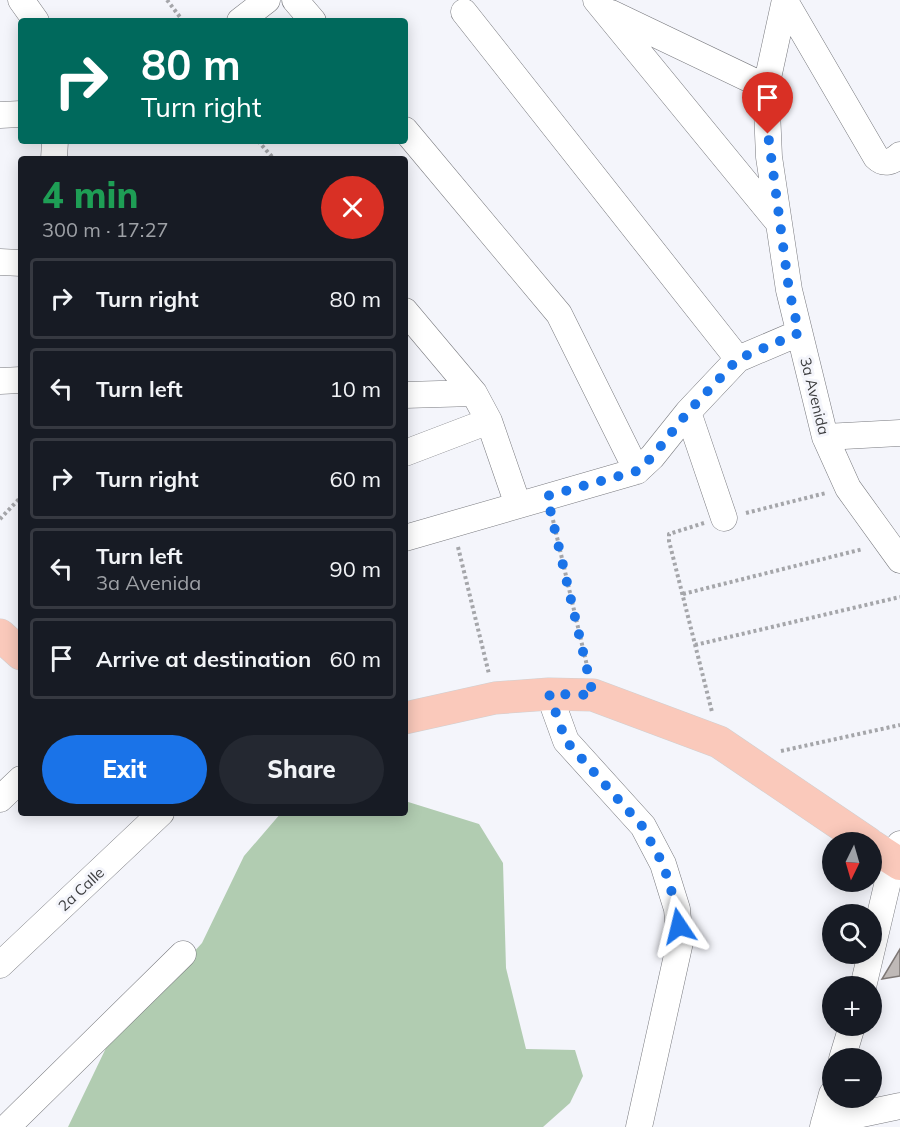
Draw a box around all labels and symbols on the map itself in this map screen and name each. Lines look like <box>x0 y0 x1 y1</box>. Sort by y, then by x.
pin <box>742 72 793 134</box>
street label: 3a Avenida <box>796 355 834 437</box>
north arrow <box>822 832 882 892</box>
street label: 2a Calle <box>54 863 108 915</box>
position arrow <box>647 894 711 958</box>

